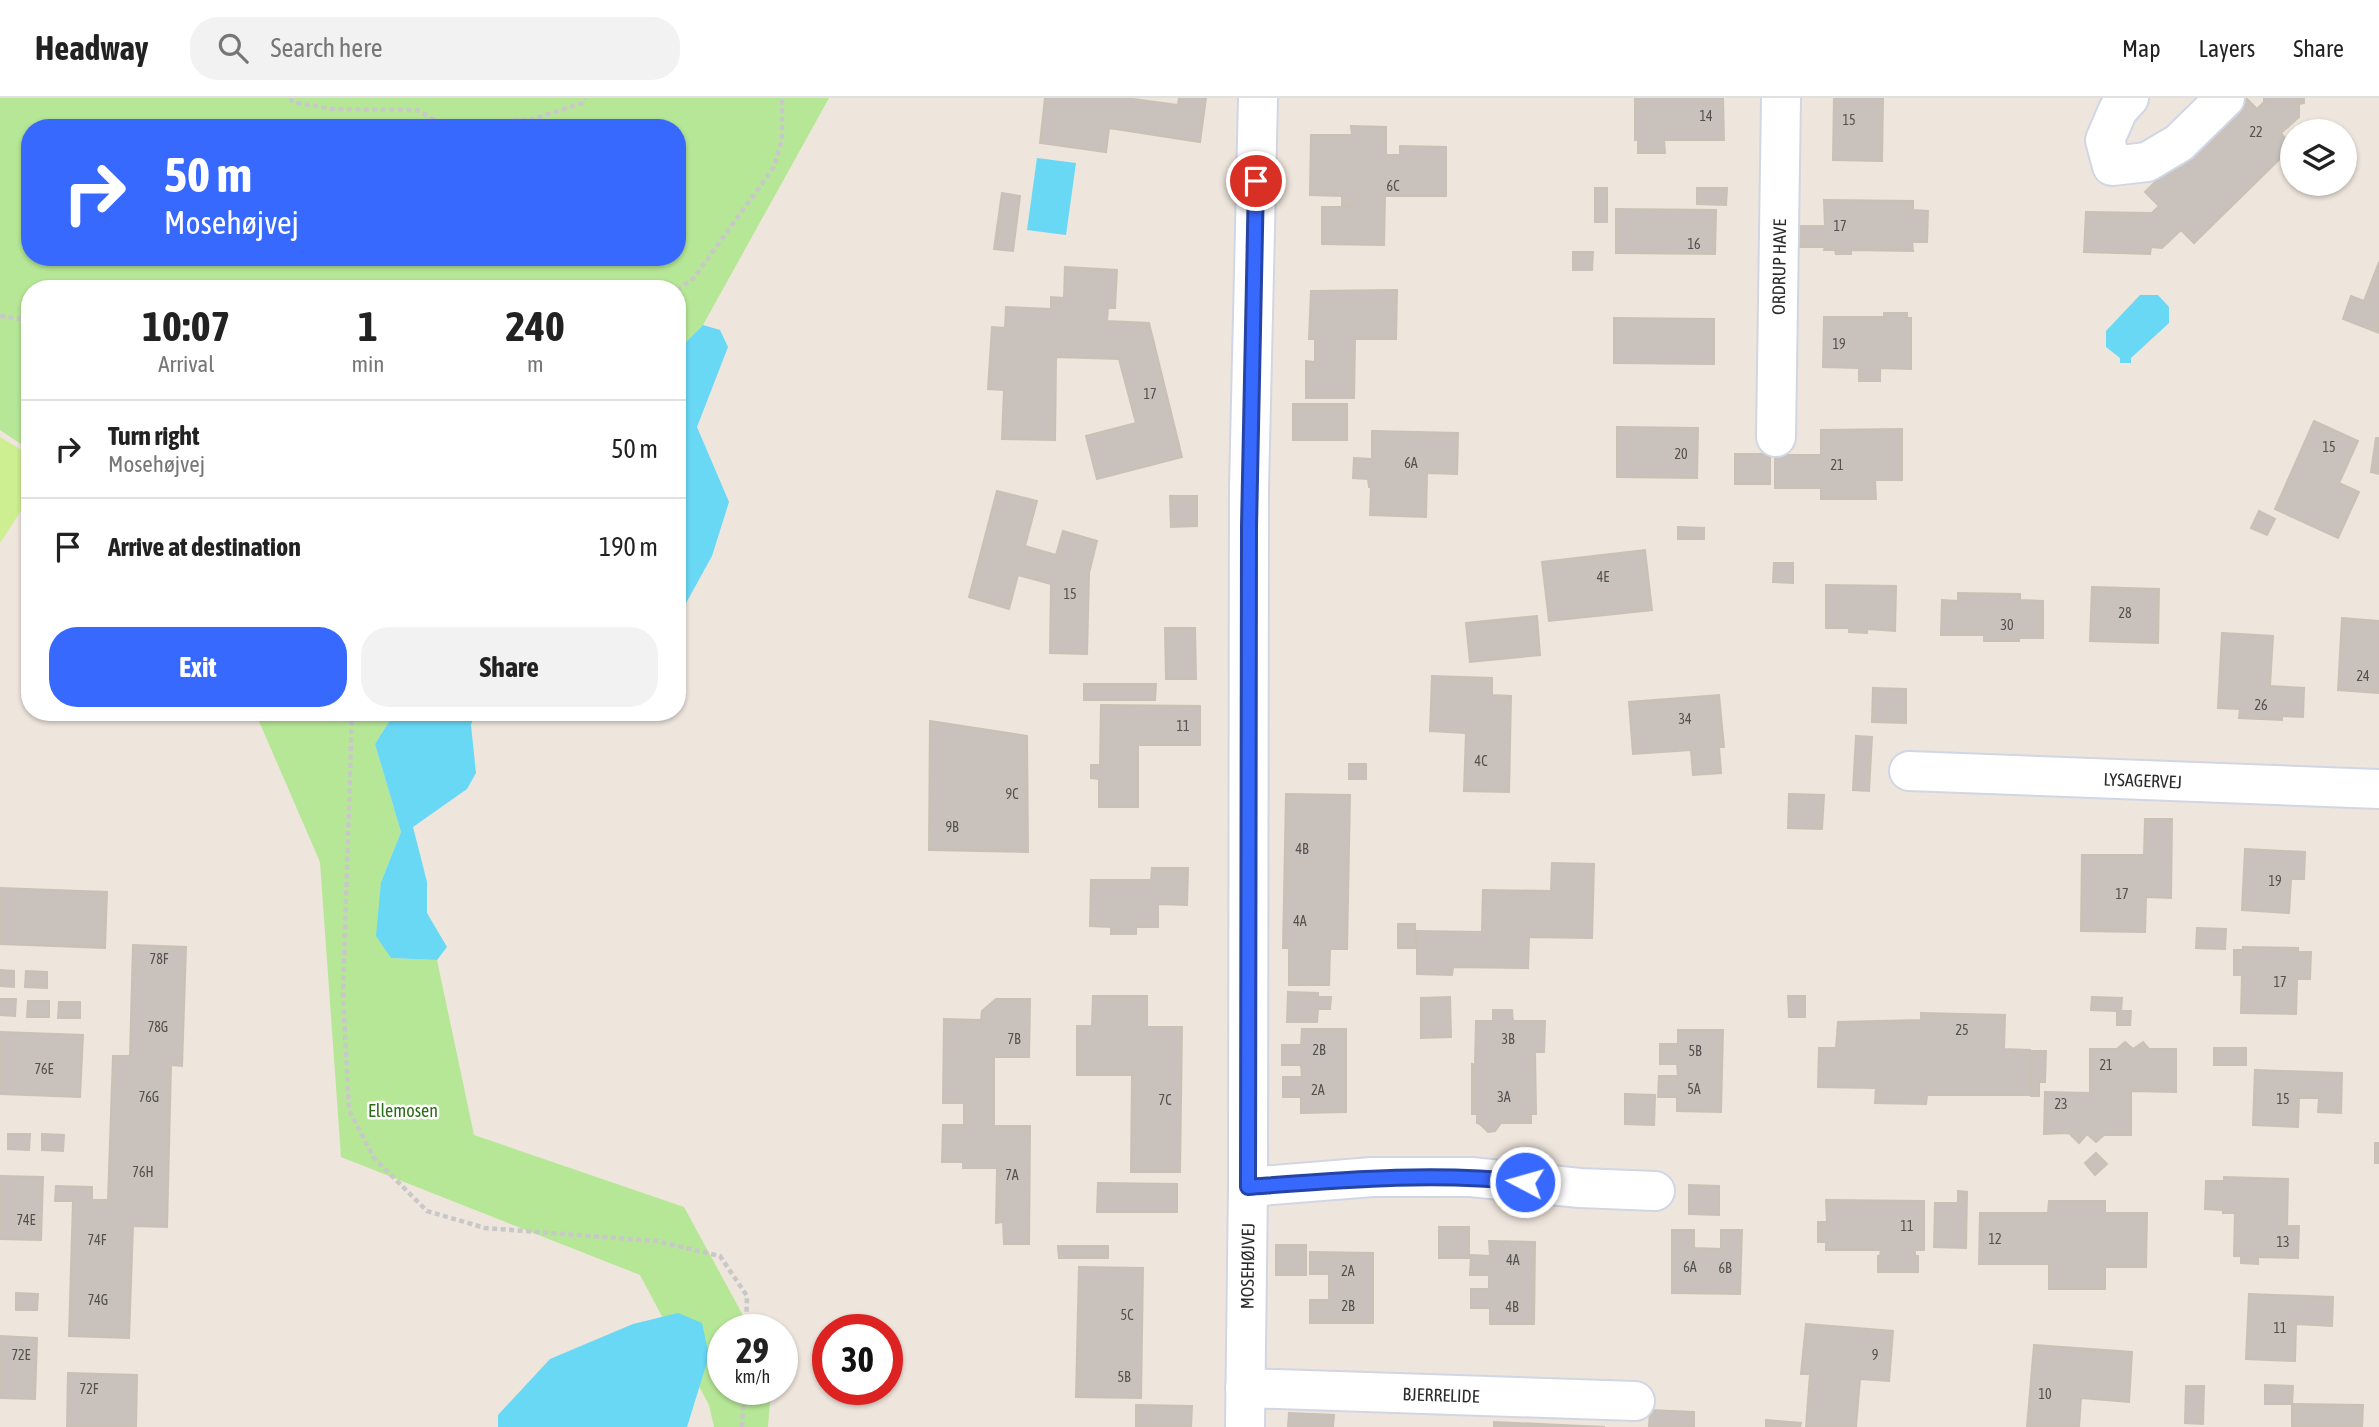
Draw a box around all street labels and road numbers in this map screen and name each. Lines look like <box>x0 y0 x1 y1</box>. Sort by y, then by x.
street label: ORDRUP HAVE <box>1767 219 1790 315</box>
street label: LYSAGERVEJ <box>2103 768 2182 792</box>
street label: MOSEHØJVEJ <box>1236 1223 1258 1309</box>
street label: BJERRELIDE <box>1402 1383 1480 1406</box>

